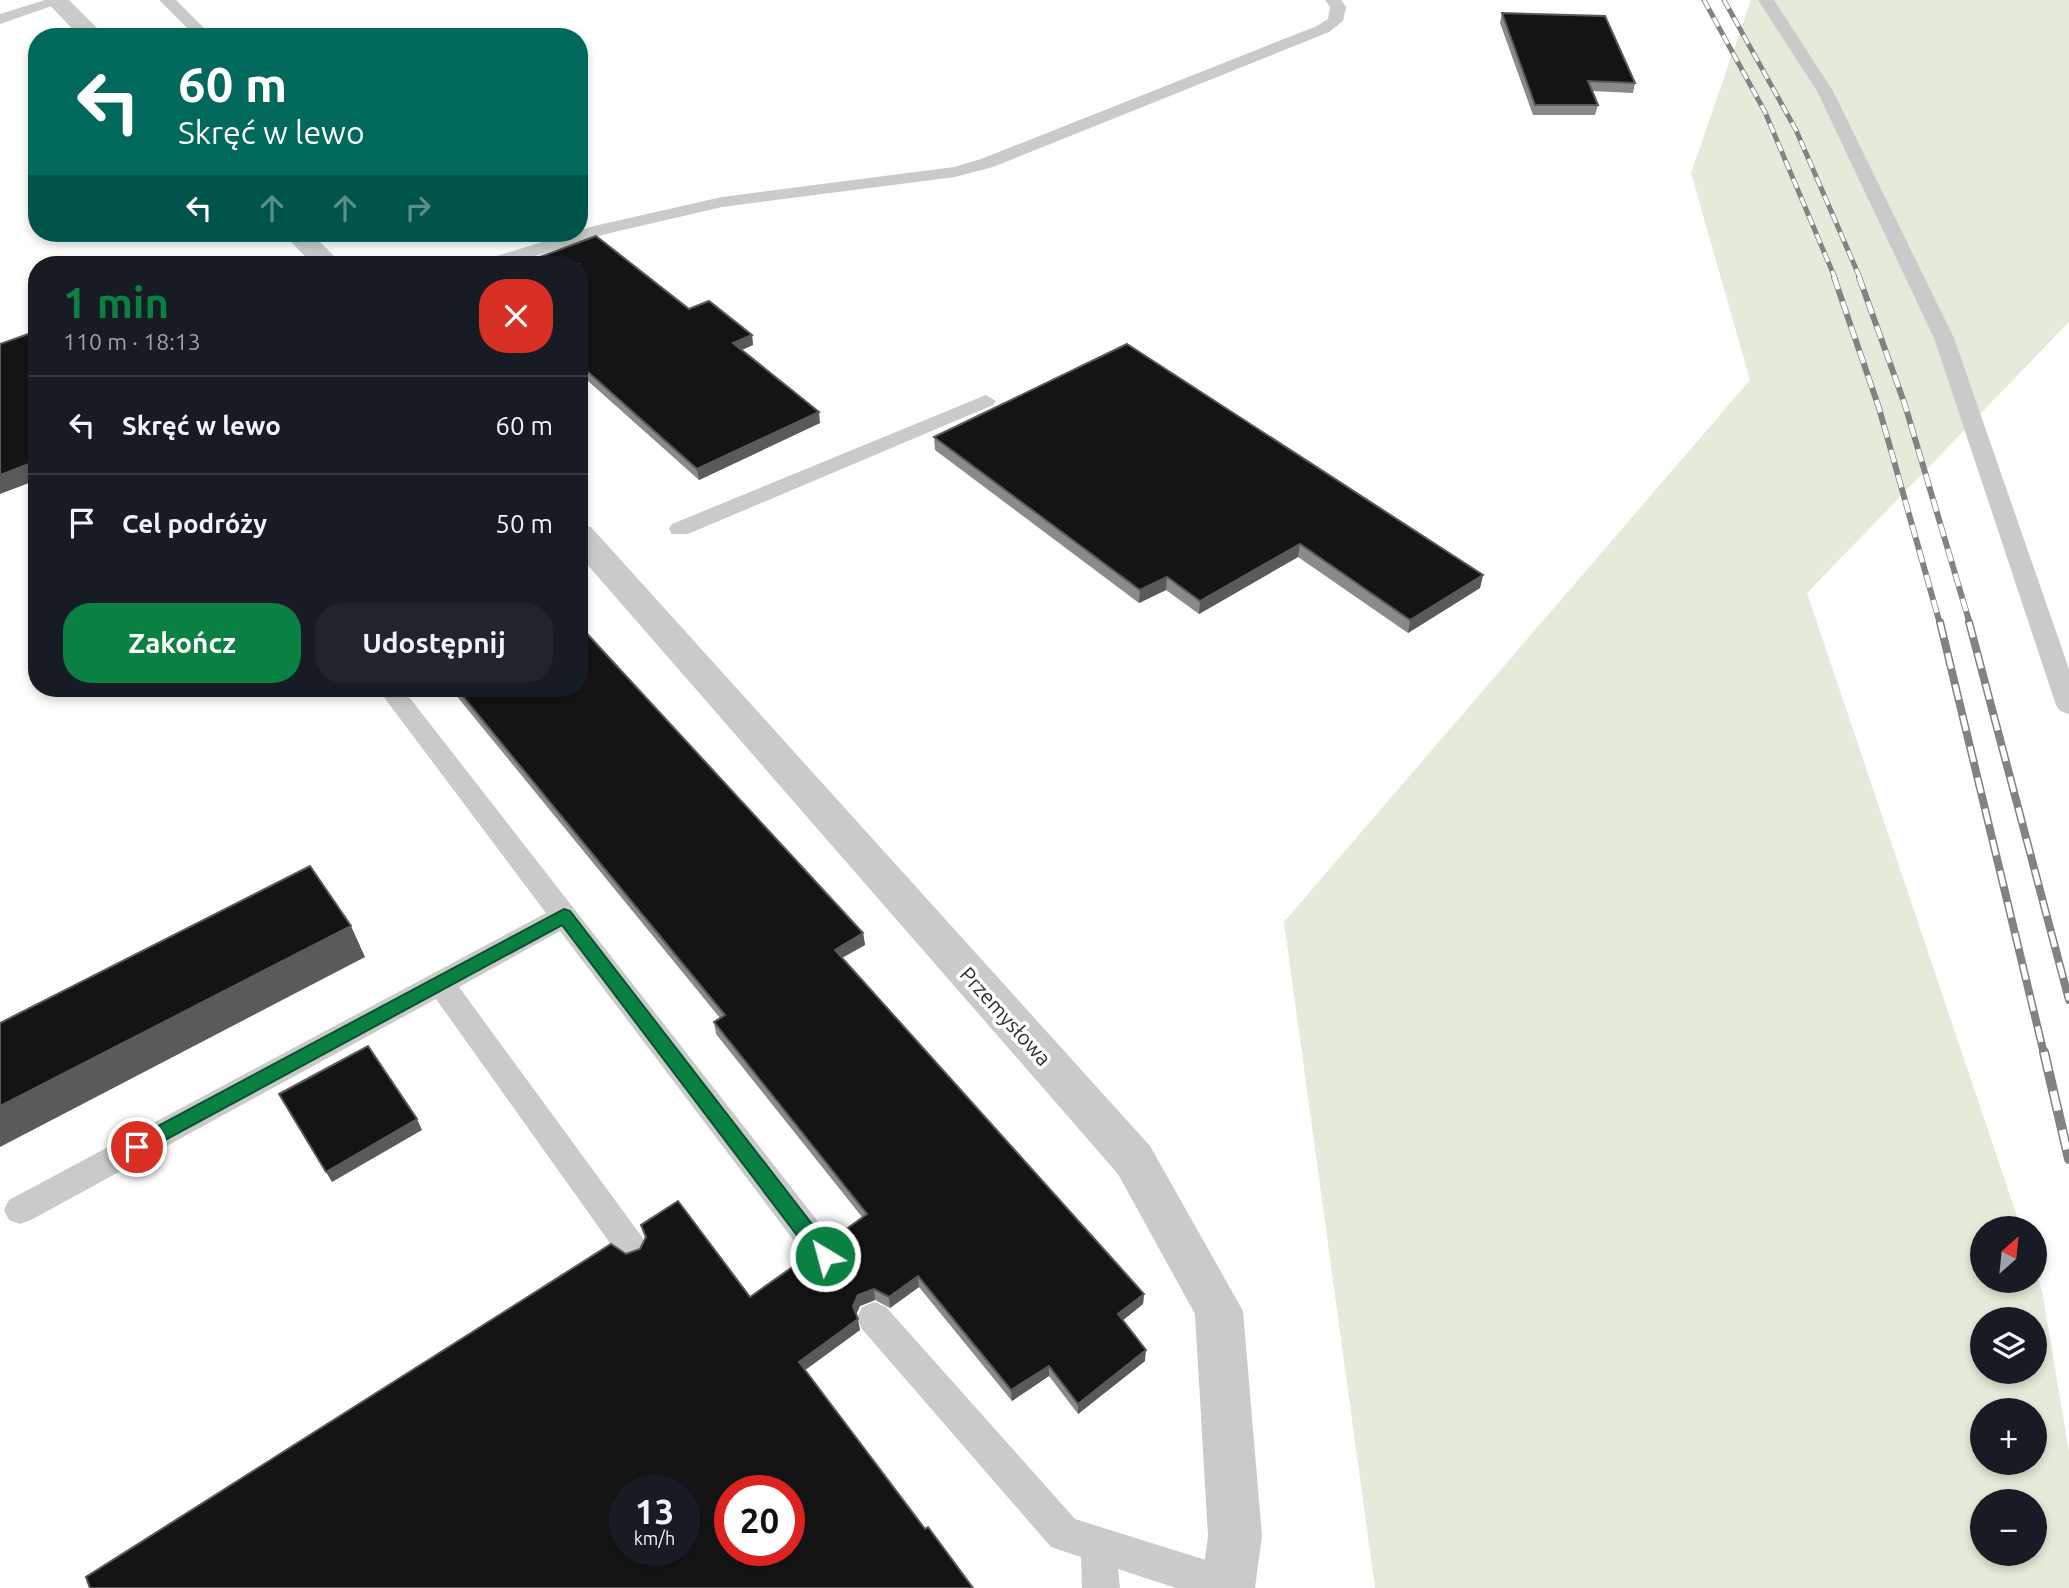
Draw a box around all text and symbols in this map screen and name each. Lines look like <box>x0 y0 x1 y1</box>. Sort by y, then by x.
icon: left <box>63 56 154 147</box>
text: 60 m <box>178 56 287 111</box>
text: Skręć w lewo <box>178 114 365 150</box>
icon: left <box>180 189 218 227</box>
icon: ahead <box>253 189 291 227</box>
icon: ahead <box>326 189 364 227</box>
icon: right <box>399 189 437 227</box>
text: 1 min <box>63 279 169 326</box>
button: close <box>479 279 553 353</box>
text: 110 m · 18:13 <box>63 329 201 354</box>
icon: left <box>63 406 101 444</box>
text: Skręć w lewo <box>122 411 281 440</box>
text: 60 m <box>495 411 553 440</box>
icon: arrive <box>63 504 101 542</box>
text: Cel podróży <box>122 509 267 538</box>
text: 50 m <box>495 509 553 538</box>
button: Zakończ <box>63 603 301 683</box>
button: Udostępnij <box>315 603 553 683</box>
street label: Przemysłowa <box>956 962 1056 1070</box>
pin <box>107 1117 167 1177</box>
icon: arrive <box>118 1128 156 1166</box>
north arrow <box>1970 1216 2048 1293</box>
map controls <box>1970 1216 2047 1566</box>
position arrow <box>788 1219 862 1293</box>
button: layers <box>1970 1307 2047 1384</box>
button: + <box>1970 1398 2047 1475</box>
speed limit sign: 20 <box>714 1475 805 1566</box>
button: − <box>1970 1489 2047 1566</box>
text: 13 <box>635 1491 674 1531</box>
text: km/h <box>634 1528 675 1548</box>

